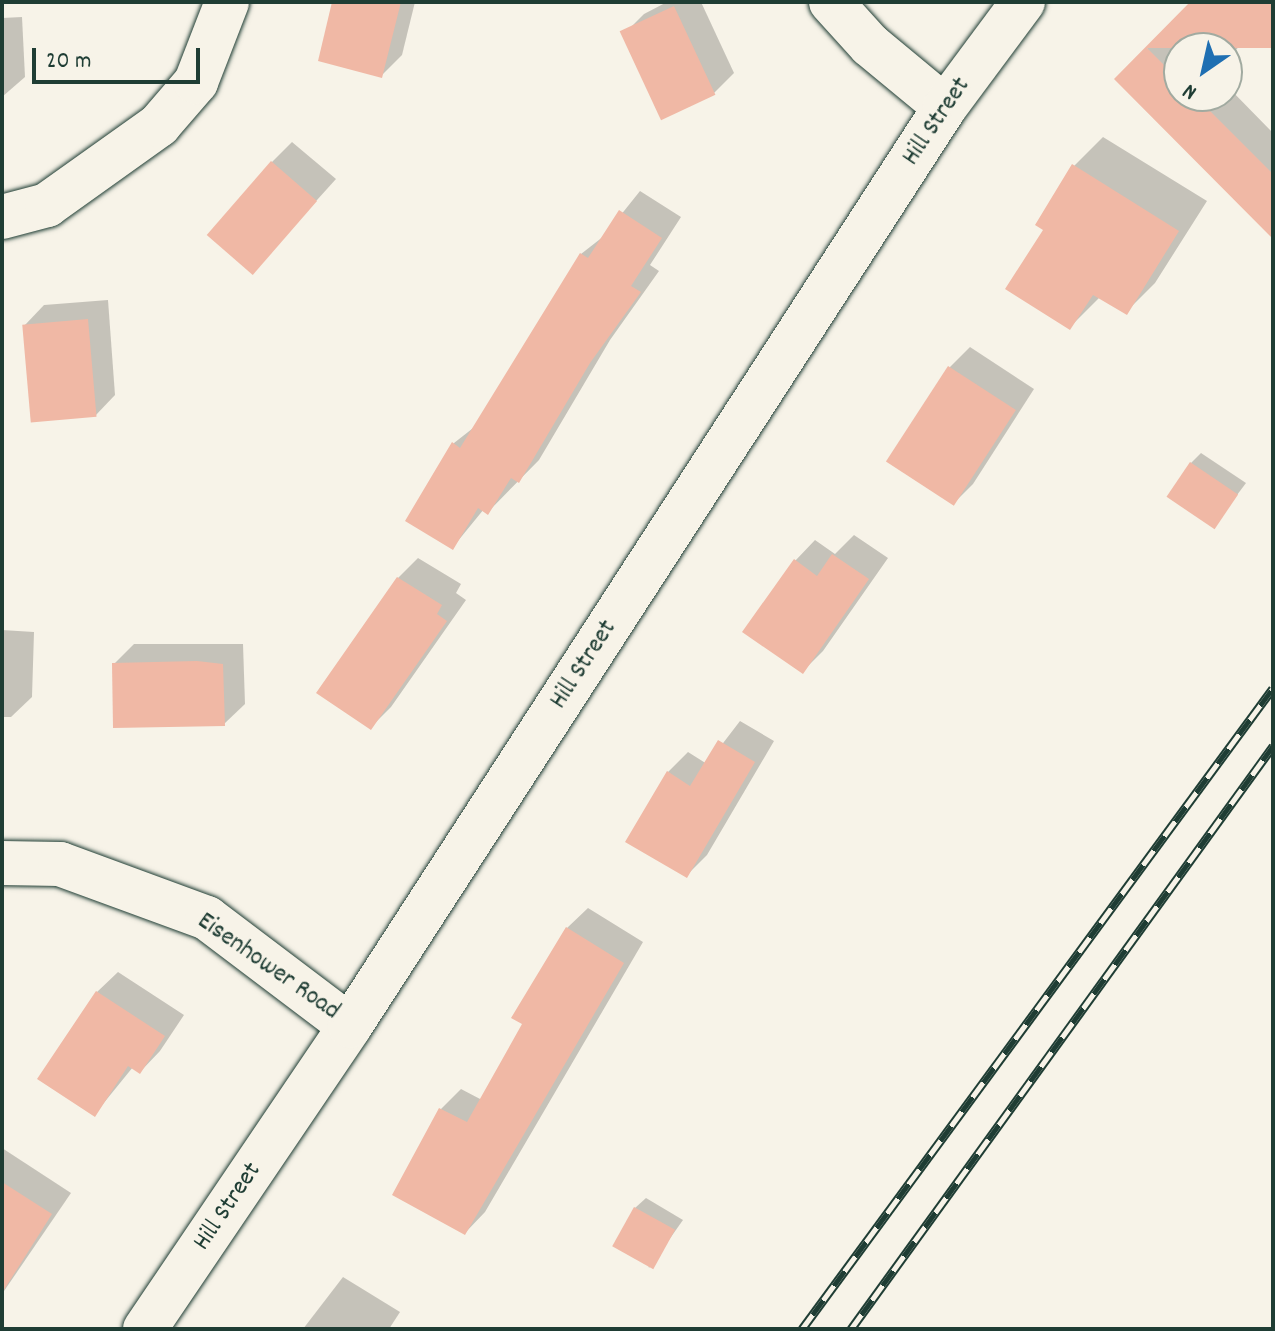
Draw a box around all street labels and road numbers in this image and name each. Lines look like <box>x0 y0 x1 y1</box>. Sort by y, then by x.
street label: Hill Street <box>896 72 978 172</box>
street label: Hill Street <box>544 615 624 715</box>
street label: Eisenhower Road <box>191 906 345 1028</box>
street label: Hill Street <box>187 1157 269 1257</box>

